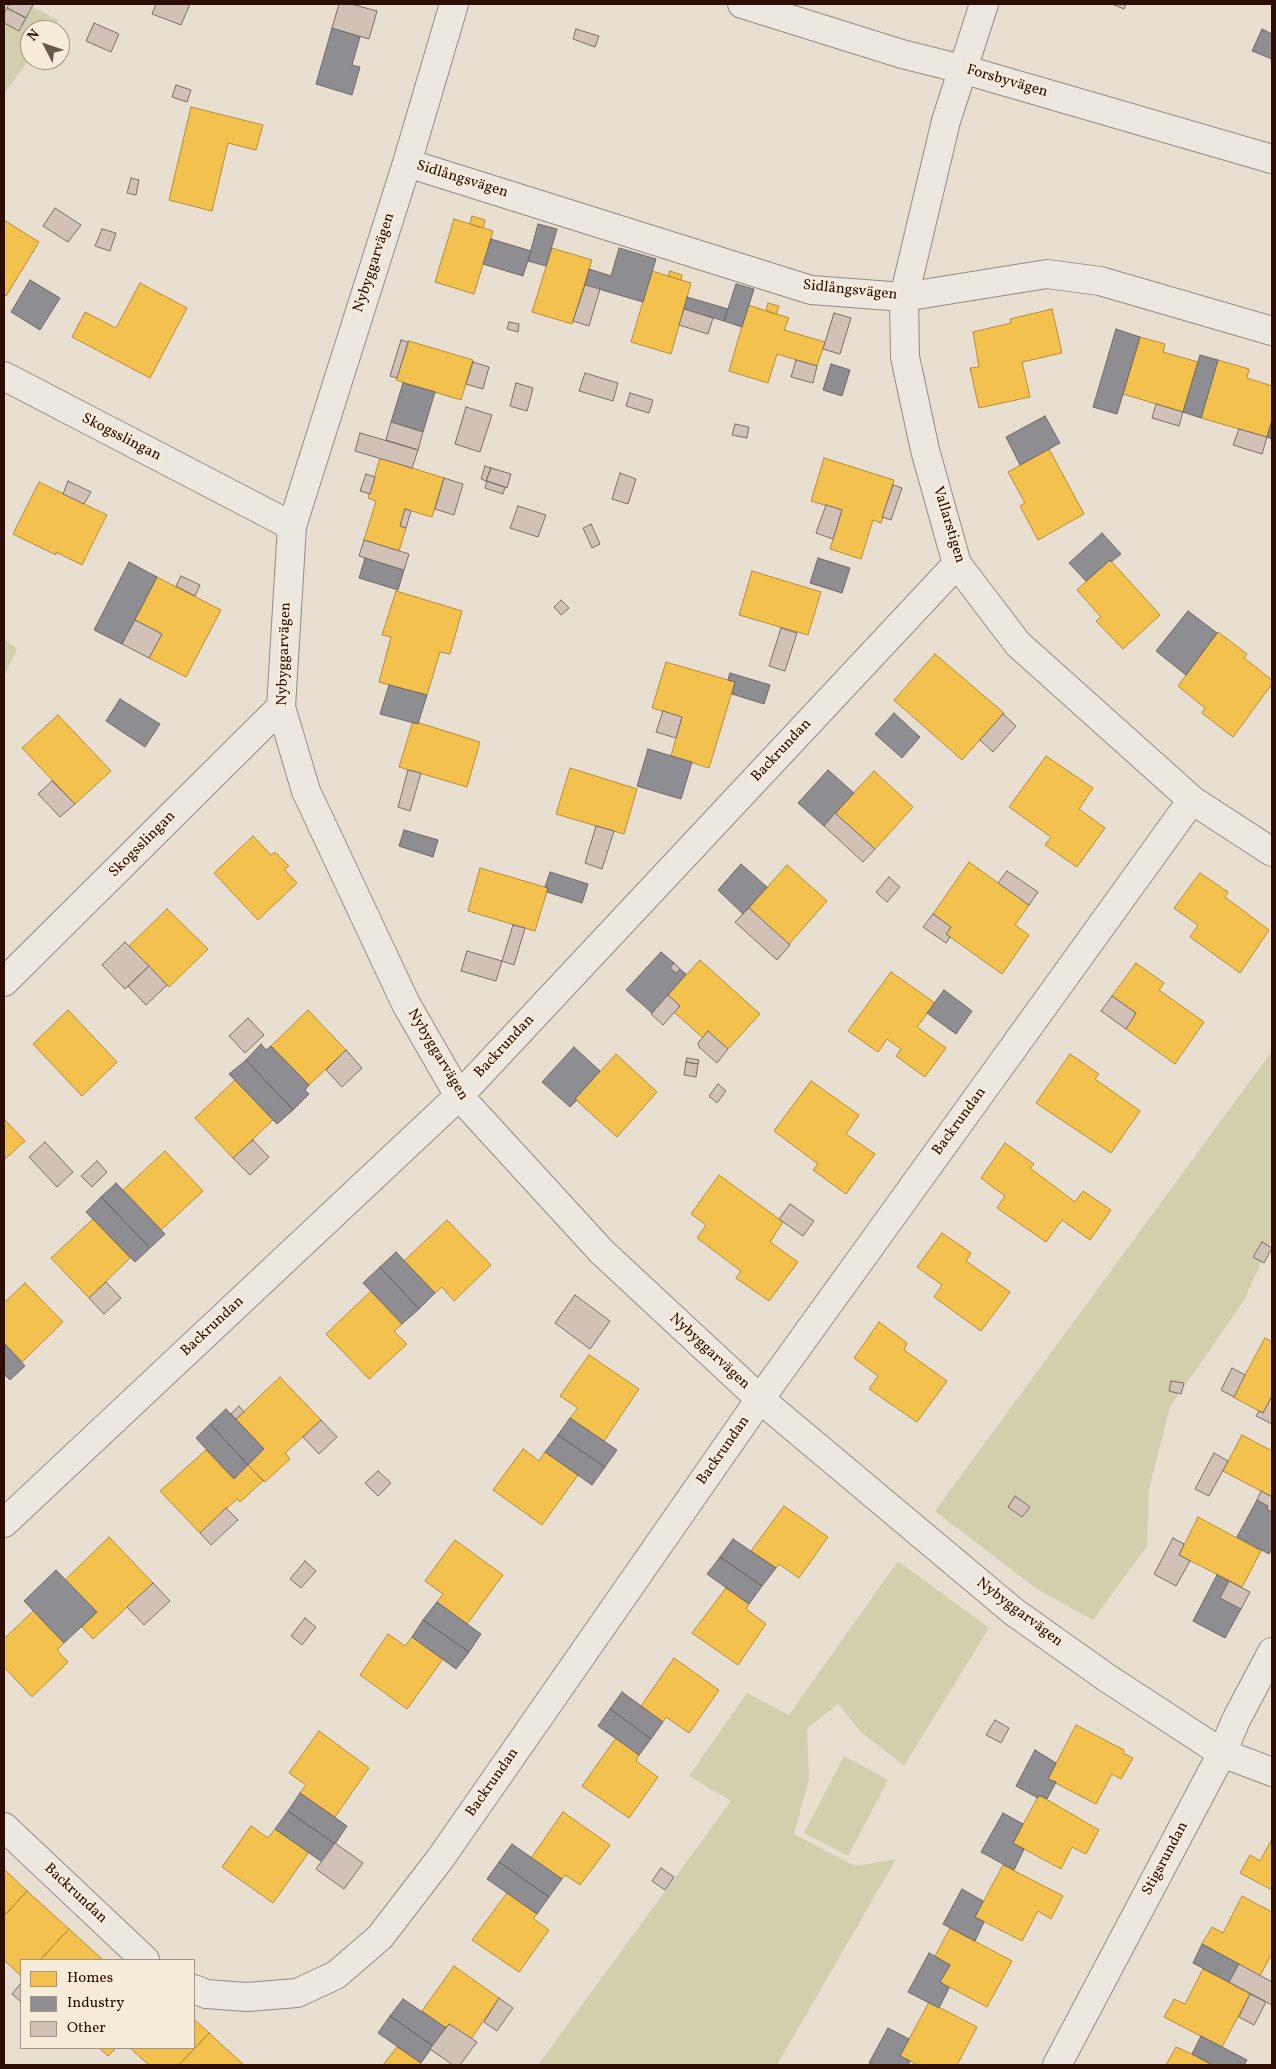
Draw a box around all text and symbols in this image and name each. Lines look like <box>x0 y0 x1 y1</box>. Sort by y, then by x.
north arrow <box>20 20 70 70</box>
text: N <box>24 25 45 46</box>
street label: Forsbyvägen <box>964 62 1050 102</box>
street label: Sidlångsvägen <box>414 157 510 203</box>
street label: Nybyggarvägen <box>350 211 400 315</box>
street label: Sidlångsvägen <box>802 277 898 305</box>
street label: Skogsslingan <box>78 410 164 466</box>
street label: Vallarstigen <box>928 485 968 565</box>
street label: Nybyggarvägen <box>274 602 296 706</box>
street label: Backrundan <box>748 716 816 786</box>
street label: Skogsslingan <box>106 808 180 882</box>
street label: Nybyggarvägen <box>403 1006 471 1104</box>
street label: Backrundan <box>471 1012 539 1082</box>
street label: Backrundan <box>929 1084 991 1160</box>
street label: Backrundan <box>178 1293 248 1361</box>
street label: Nybyggarvägen <box>665 1310 753 1394</box>
street label: Backrundan <box>694 1413 754 1489</box>
street label: Nybyggarvägen <box>972 1575 1066 1651</box>
street label: Backrundan <box>463 1745 523 1821</box>
street label: Stigsrundan <box>1139 1819 1193 1899</box>
street label: Backrundan <box>40 1860 110 1928</box>
legend <box>20 1959 195 2049</box>
text: Homes <box>67 1968 113 1989</box>
text: Industry <box>67 1993 124 2014</box>
text: Other <box>67 2018 106 2039</box>

